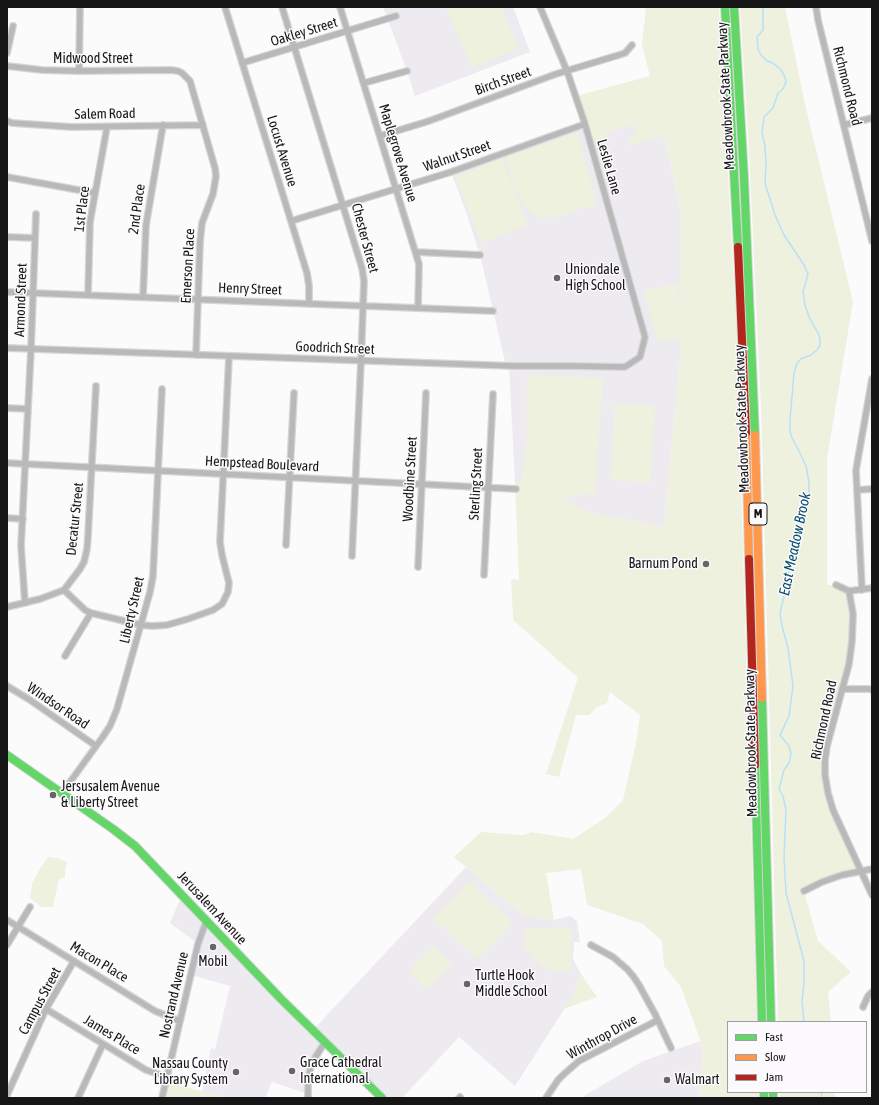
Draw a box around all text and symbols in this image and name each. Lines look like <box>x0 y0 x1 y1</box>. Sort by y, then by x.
street label: Oakley Street <box>269 14 339 50</box>
street label: Meadowbrook State Parkway <box>714 22 738 170</box>
street label: Richmond Road <box>829 45 865 127</box>
street label: Midwood Street <box>53 51 133 67</box>
street label: Birch Street <box>473 63 533 99</box>
street label: Maplegrove Avenue <box>375 102 421 204</box>
street label: Salem Road <box>74 105 136 123</box>
street label: Locust Avenue <box>263 113 301 189</box>
street label: Walnut Street <box>421 137 493 175</box>
street label: Leslie Lane <box>593 137 625 197</box>
street label: 2nd Place <box>125 183 149 235</box>
street label: 1st Place <box>71 185 93 233</box>
street label: Chester Street <box>348 201 382 275</box>
street label: Emerson Place <box>178 228 198 304</box>
place label: Uniondale High School <box>565 262 626 294</box>
street label: Armond Street <box>11 263 31 337</box>
marker: Uniondale High School <box>552 273 562 283</box>
street label: Henry Street <box>218 279 282 299</box>
street label: Goodrich Street <box>295 338 375 358</box>
street label: Meadowbrook State Parkway <box>731 345 753 493</box>
street label: Woodbine Street <box>399 436 421 522</box>
street label: Sterling Street <box>466 447 486 521</box>
street label: Hempstead Boulevard <box>205 453 319 475</box>
street label: Decatur Street <box>63 482 87 556</box>
water label: East Meadow Brook <box>775 491 815 597</box>
road number: M <box>749 503 767 525</box>
place label: Barnum Pond <box>628 556 698 572</box>
marker: Barnum Pond <box>701 559 711 569</box>
street label: Liberty Street <box>116 575 148 645</box>
street label: Meadowbrook State Parkway <box>741 669 761 817</box>
street label: Windsor Road <box>24 679 92 733</box>
street label: Richmond Road <box>807 679 841 761</box>
place label: Jersusalem Avenue & Liberty Street <box>61 779 160 812</box>
marker: Jersusalem Avenue & Liberty Street <box>48 790 58 800</box>
street label: Jerusalem Avenue <box>174 868 250 948</box>
street label: Macon Place <box>67 938 131 986</box>
marker: Mobil <box>208 942 218 952</box>
street label: Nostrand Avenue <box>156 950 192 1040</box>
place label: Mobil <box>198 954 228 970</box>
street label: Campus Street <box>15 964 65 1038</box>
place label: Turtle Hook Middle School <box>475 968 547 1000</box>
marker: Turtle Hook Middle School <box>462 979 472 989</box>
street label: Winthrop Drive <box>564 1011 640 1063</box>
street label: James Place <box>81 1012 143 1058</box>
legend <box>727 1021 867 1093</box>
text: Fast <box>765 1030 783 1044</box>
text: Slow <box>765 1050 786 1064</box>
place label: Grace Cathedral International <box>300 1055 382 1088</box>
place label: Nassau County Library System <box>152 1056 228 1088</box>
marker: Grace Cathedral International <box>287 1066 297 1076</box>
marker: Nassau County Library System <box>231 1067 241 1077</box>
text: Jam <box>765 1070 783 1084</box>
place label: Walmart <box>675 1072 720 1088</box>
marker: Walmart <box>662 1075 672 1085</box>

